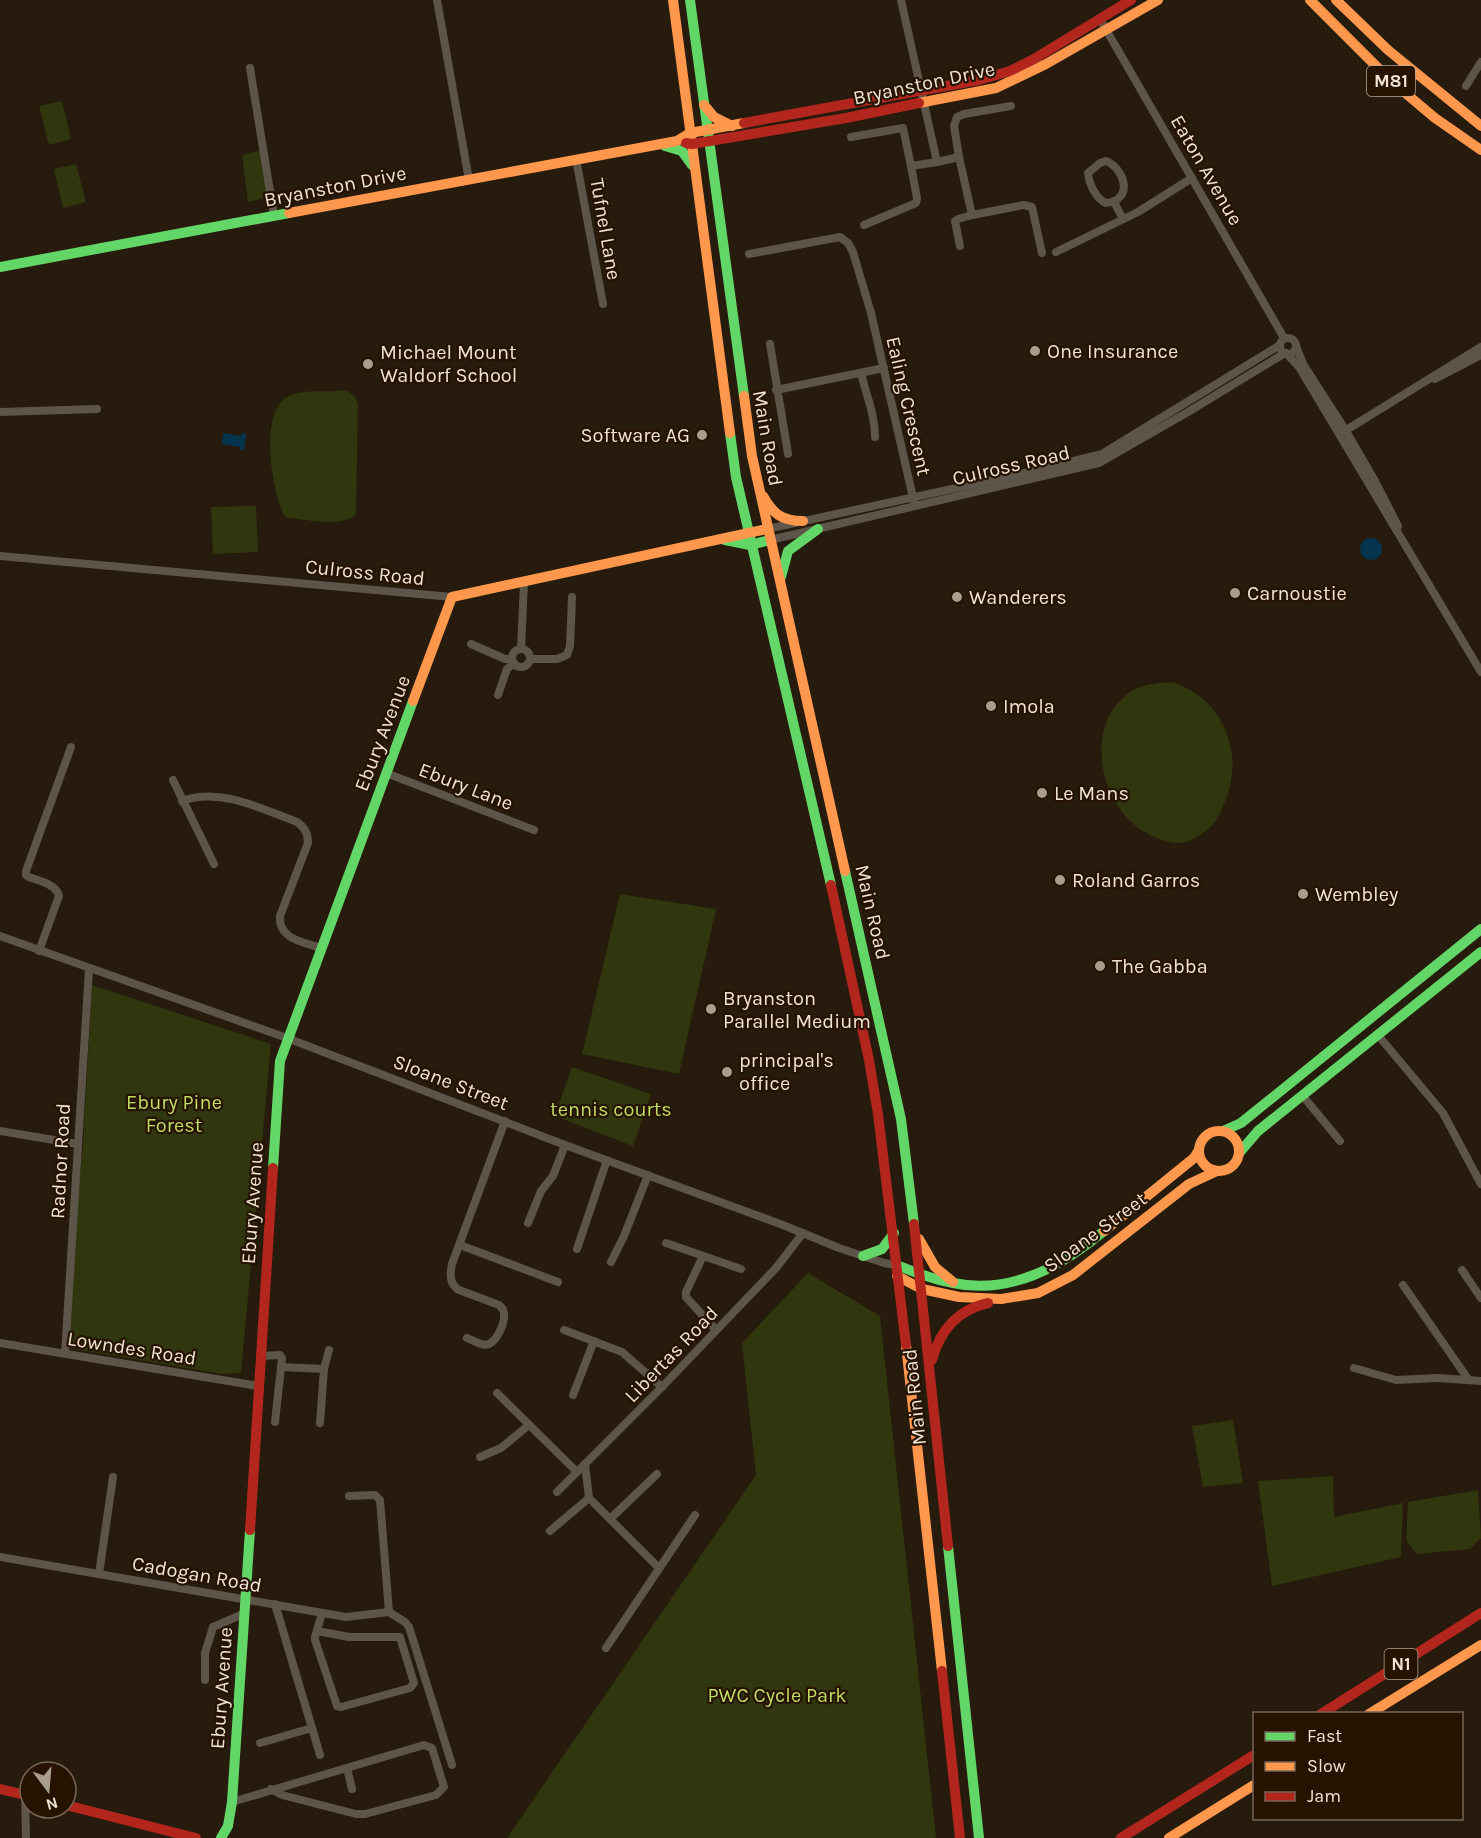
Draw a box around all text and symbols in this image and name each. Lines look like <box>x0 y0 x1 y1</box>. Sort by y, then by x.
street label: Bryanston Drive <box>851 57 997 110</box>
road number: M81 <box>1367 66 1415 96</box>
street label: Eaton Avenue <box>1166 111 1247 229</box>
street label: Bryanston Drive <box>262 161 408 212</box>
street label: Tufnel Lane <box>585 176 626 282</box>
street label: Ealing Crescent <box>881 334 936 479</box>
place label: One Insurance <box>1047 340 1178 363</box>
place label: Michael Mount Waldorf School <box>380 341 517 387</box>
marker: One Insurance <box>1028 344 1042 358</box>
marker: Michael Mount Waldorf School <box>361 357 375 371</box>
street label: Main Road <box>748 388 787 488</box>
place label: Software AG <box>580 424 690 447</box>
marker: Software AG <box>695 428 709 442</box>
street label: Culross Road <box>950 441 1072 490</box>
street label: Culross Road <box>304 555 426 590</box>
place label: Carnoustie <box>1247 582 1347 605</box>
place label: Wanderers <box>969 586 1067 609</box>
marker: Carnoustie <box>1228 586 1242 600</box>
marker: Wanderers <box>950 590 964 604</box>
street label: Ebury Avenue <box>350 672 415 794</box>
place label: Imola <box>1003 695 1055 718</box>
marker: Imola <box>984 699 998 713</box>
street label: Ebury Lane <box>415 758 516 815</box>
place label: Le Mans <box>1054 782 1129 805</box>
marker: Le Mans <box>1035 786 1049 800</box>
street label: Main Road <box>850 862 895 962</box>
place label: Roland Garros <box>1072 869 1200 892</box>
marker: Roland Garros <box>1053 873 1067 887</box>
place label: Wembley <box>1315 883 1398 906</box>
marker: Wembley <box>1296 887 1310 901</box>
place label: The Gabba <box>1112 955 1208 978</box>
marker: The Gabba <box>1093 959 1107 973</box>
place label: Bryanston Parallel Medium <box>723 987 871 1033</box>
marker: Bryanston Parallel Medium <box>704 1002 718 1016</box>
place label: principal's office <box>739 1049 834 1095</box>
street label: Sloane Street <box>390 1050 512 1115</box>
marker: principal's office <box>720 1065 734 1079</box>
park label: Ebury Pine Forest <box>126 1091 222 1137</box>
park label: tennis courts <box>550 1098 672 1121</box>
street label: Radnor Road <box>46 1102 75 1220</box>
street label: Ebury Avenue <box>237 1141 268 1265</box>
street label: Sloane Street <box>1039 1187 1152 1277</box>
street label: Libertas Road <box>620 1302 723 1407</box>
street label: Lowndes Road <box>66 1327 198 1370</box>
street label: Main Road <box>898 1348 931 1446</box>
street label: Cadogan Road <box>130 1552 264 1597</box>
street label: Ebury Avenue <box>206 1626 237 1750</box>
road number: N1 <box>1384 1649 1418 1679</box>
park label: PWC Cycle Park <box>707 1684 847 1707</box>
legend <box>1253 1712 1463 1820</box>
text: Fast <box>1307 1725 1342 1747</box>
text: Slow <box>1307 1755 1346 1777</box>
north arrow <box>18 1760 78 1820</box>
text: Jam <box>1307 1785 1341 1807</box>
text: N <box>44 1793 60 1815</box>

